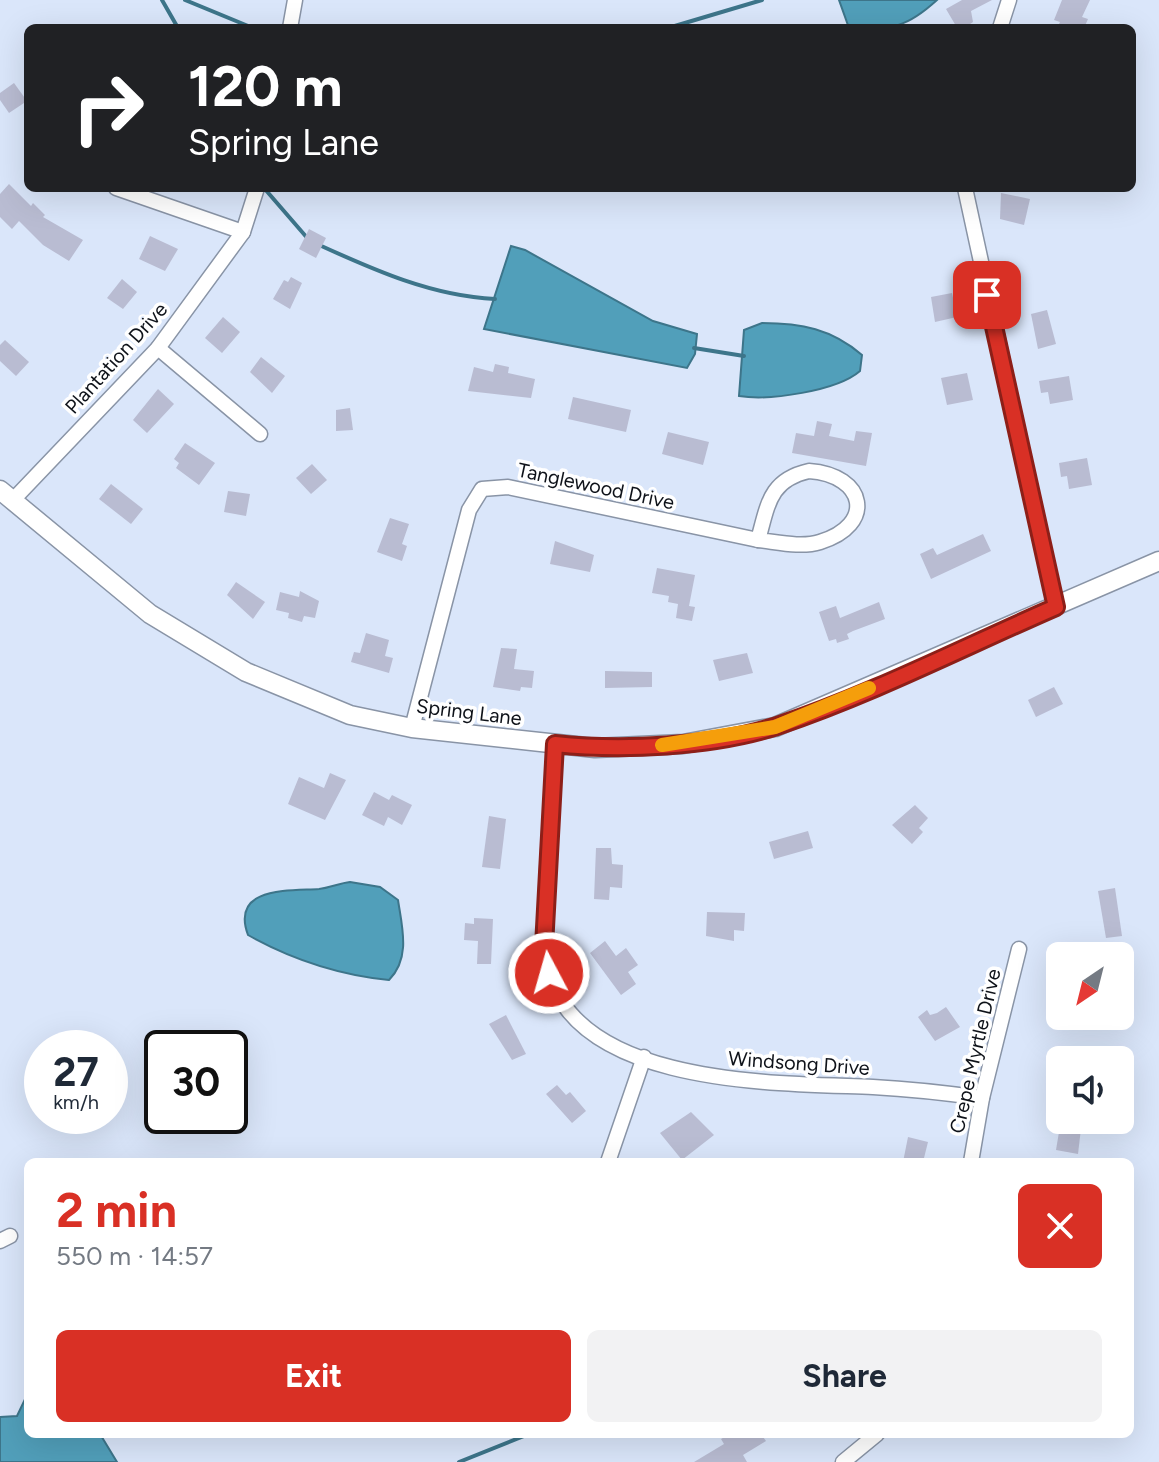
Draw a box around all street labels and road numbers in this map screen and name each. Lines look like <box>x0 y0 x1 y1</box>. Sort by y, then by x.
street label: Plantation Drive <box>60 297 172 418</box>
street label: Tanglewood Drive <box>515 458 677 514</box>
street label: Spring Lane <box>415 694 523 730</box>
street label: Crepe Myrtle Drive <box>944 966 1006 1136</box>
street label: Windsong Drive <box>727 1046 871 1080</box>

